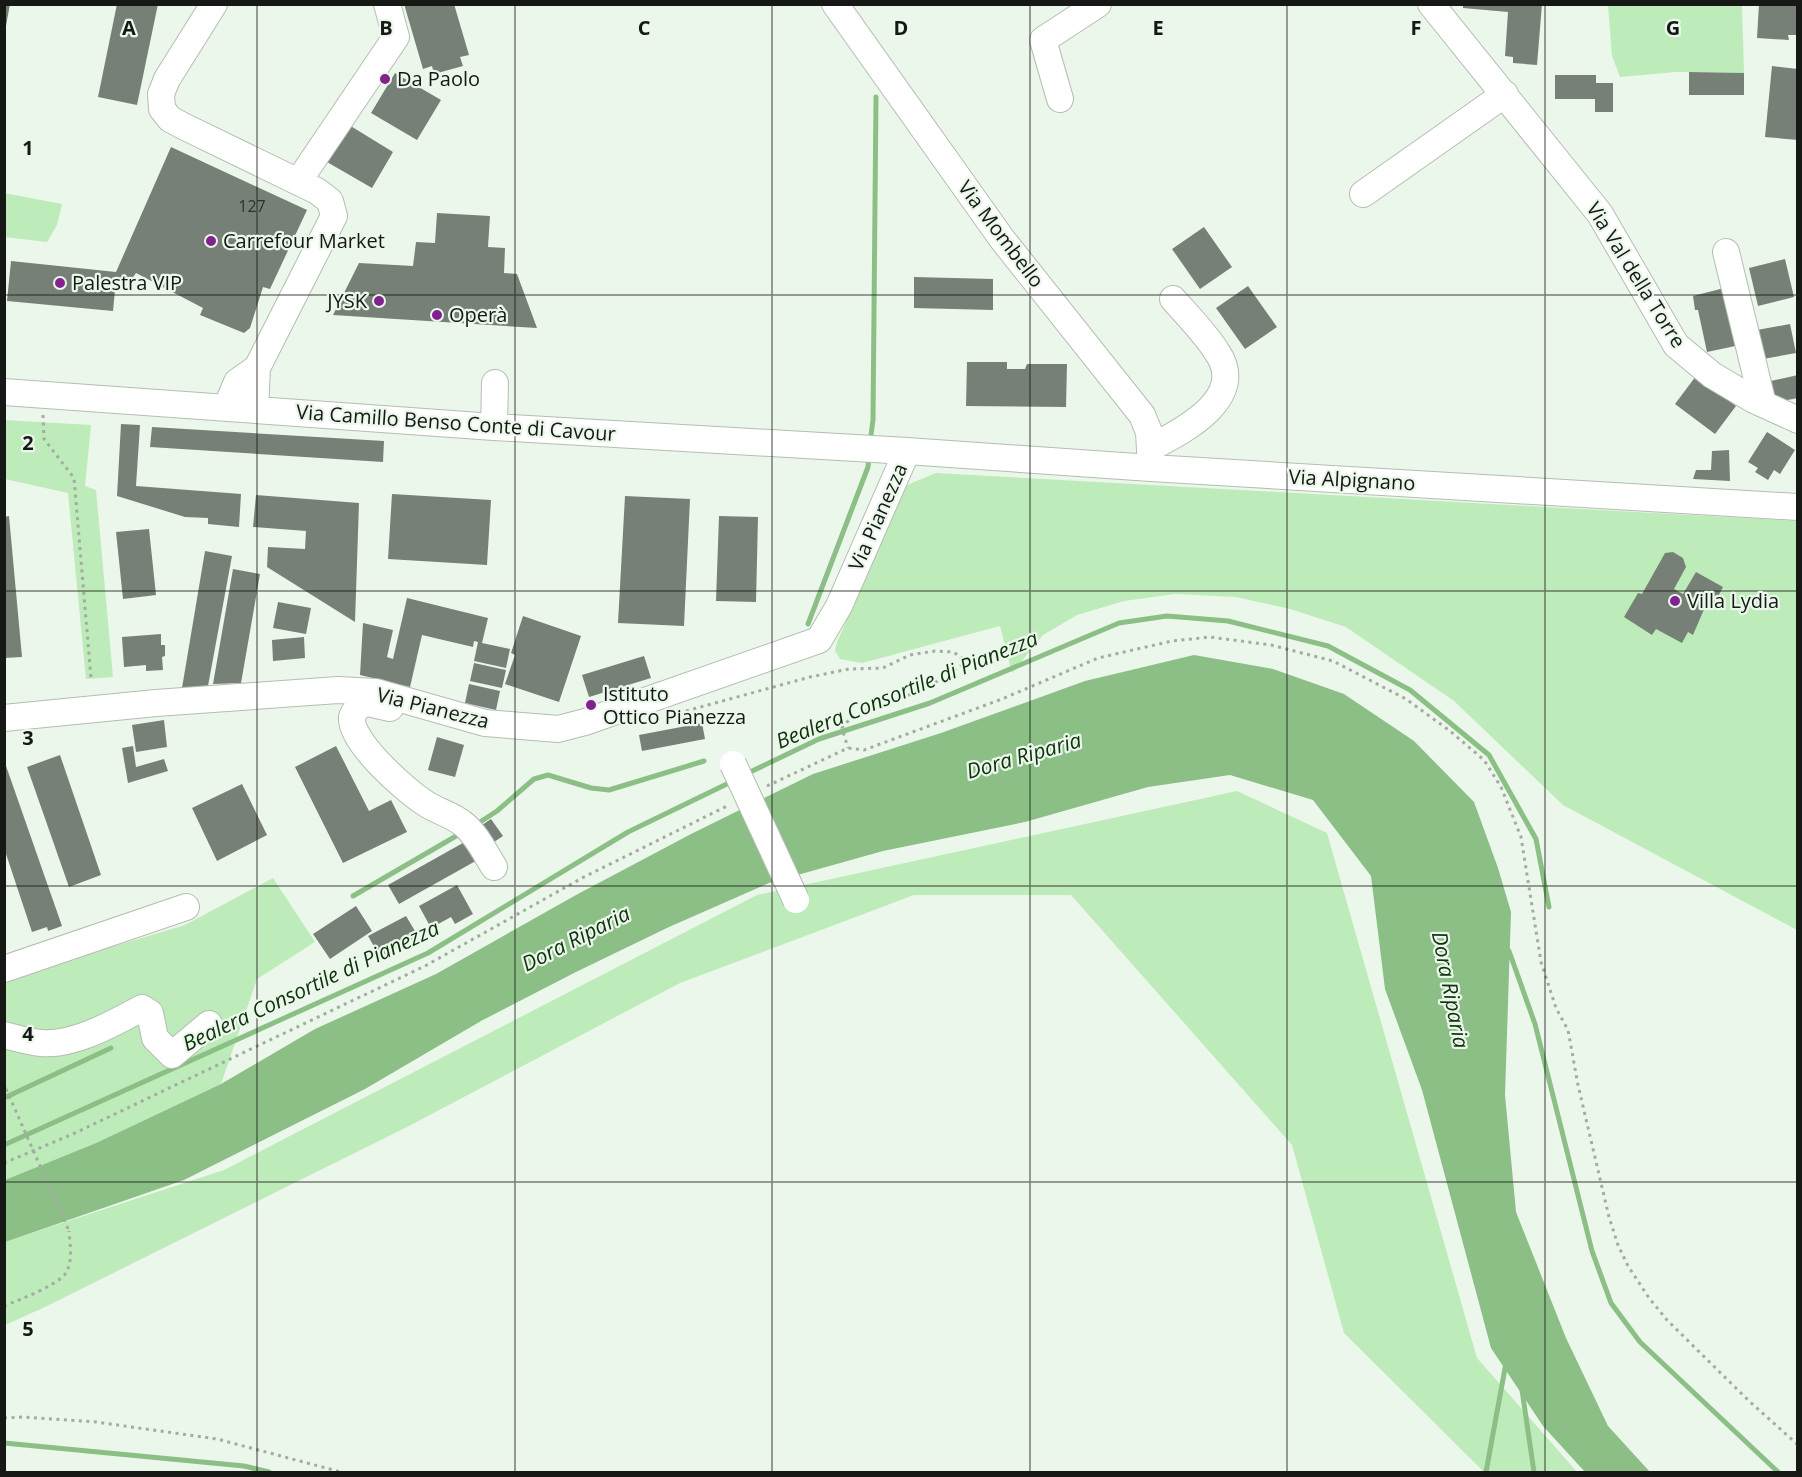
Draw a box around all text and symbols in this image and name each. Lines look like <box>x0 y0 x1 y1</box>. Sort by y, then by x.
text: A <box>122 14 136 41</box>
text: B <box>379 14 393 41</box>
text: C <box>638 14 651 41</box>
text: D <box>894 14 908 41</box>
text: E <box>1152 14 1164 41</box>
text: F <box>1411 14 1421 41</box>
text: G <box>1666 14 1680 41</box>
place label: Da Paolo <box>397 65 480 92</box>
marker: Da Paolo <box>378 72 392 86</box>
text: 1 <box>22 134 34 161</box>
street label: Via Mombello <box>952 175 1051 293</box>
house number: 127 <box>238 195 266 217</box>
street label: Via Val della Torre <box>1581 197 1692 353</box>
place label: Carrefour Market <box>223 227 385 254</box>
marker: Carrefour Market <box>204 234 218 248</box>
place label: Palestra VIP <box>72 269 182 296</box>
marker: Palestra VIP <box>53 276 67 290</box>
place label: JYSK <box>325 287 368 314</box>
marker: JYSK <box>372 294 386 308</box>
place label: Operà <box>449 301 507 328</box>
marker: Operà <box>430 308 444 322</box>
street label: Via Camillo Benso Conte di Cavour <box>295 398 617 447</box>
text: 2 <box>22 429 34 456</box>
street label: Via Pianezza <box>842 459 913 575</box>
street label: Via Alpignano <box>1288 463 1416 496</box>
place label: Villa Lydia <box>1687 587 1779 614</box>
marker: Villa Lydia <box>1668 594 1682 608</box>
water label: Bealera Consortile di Pianezza <box>771 624 1042 755</box>
place label: Istituto Ottico Pianezza <box>603 680 746 730</box>
street label: Via Pianezza <box>374 681 492 735</box>
marker: Istituto Ottico Pianezza <box>584 698 598 712</box>
text: 3 <box>22 724 34 751</box>
water label: Dora Riparia <box>963 725 1085 785</box>
water label: Dora Riparia <box>517 899 635 977</box>
water label: Bealera Consortile di Pianezza <box>178 913 444 1057</box>
water label: Dora Riparia <box>1426 929 1476 1051</box>
text: 4 <box>22 1020 34 1047</box>
text: 5 <box>22 1315 34 1342</box>

